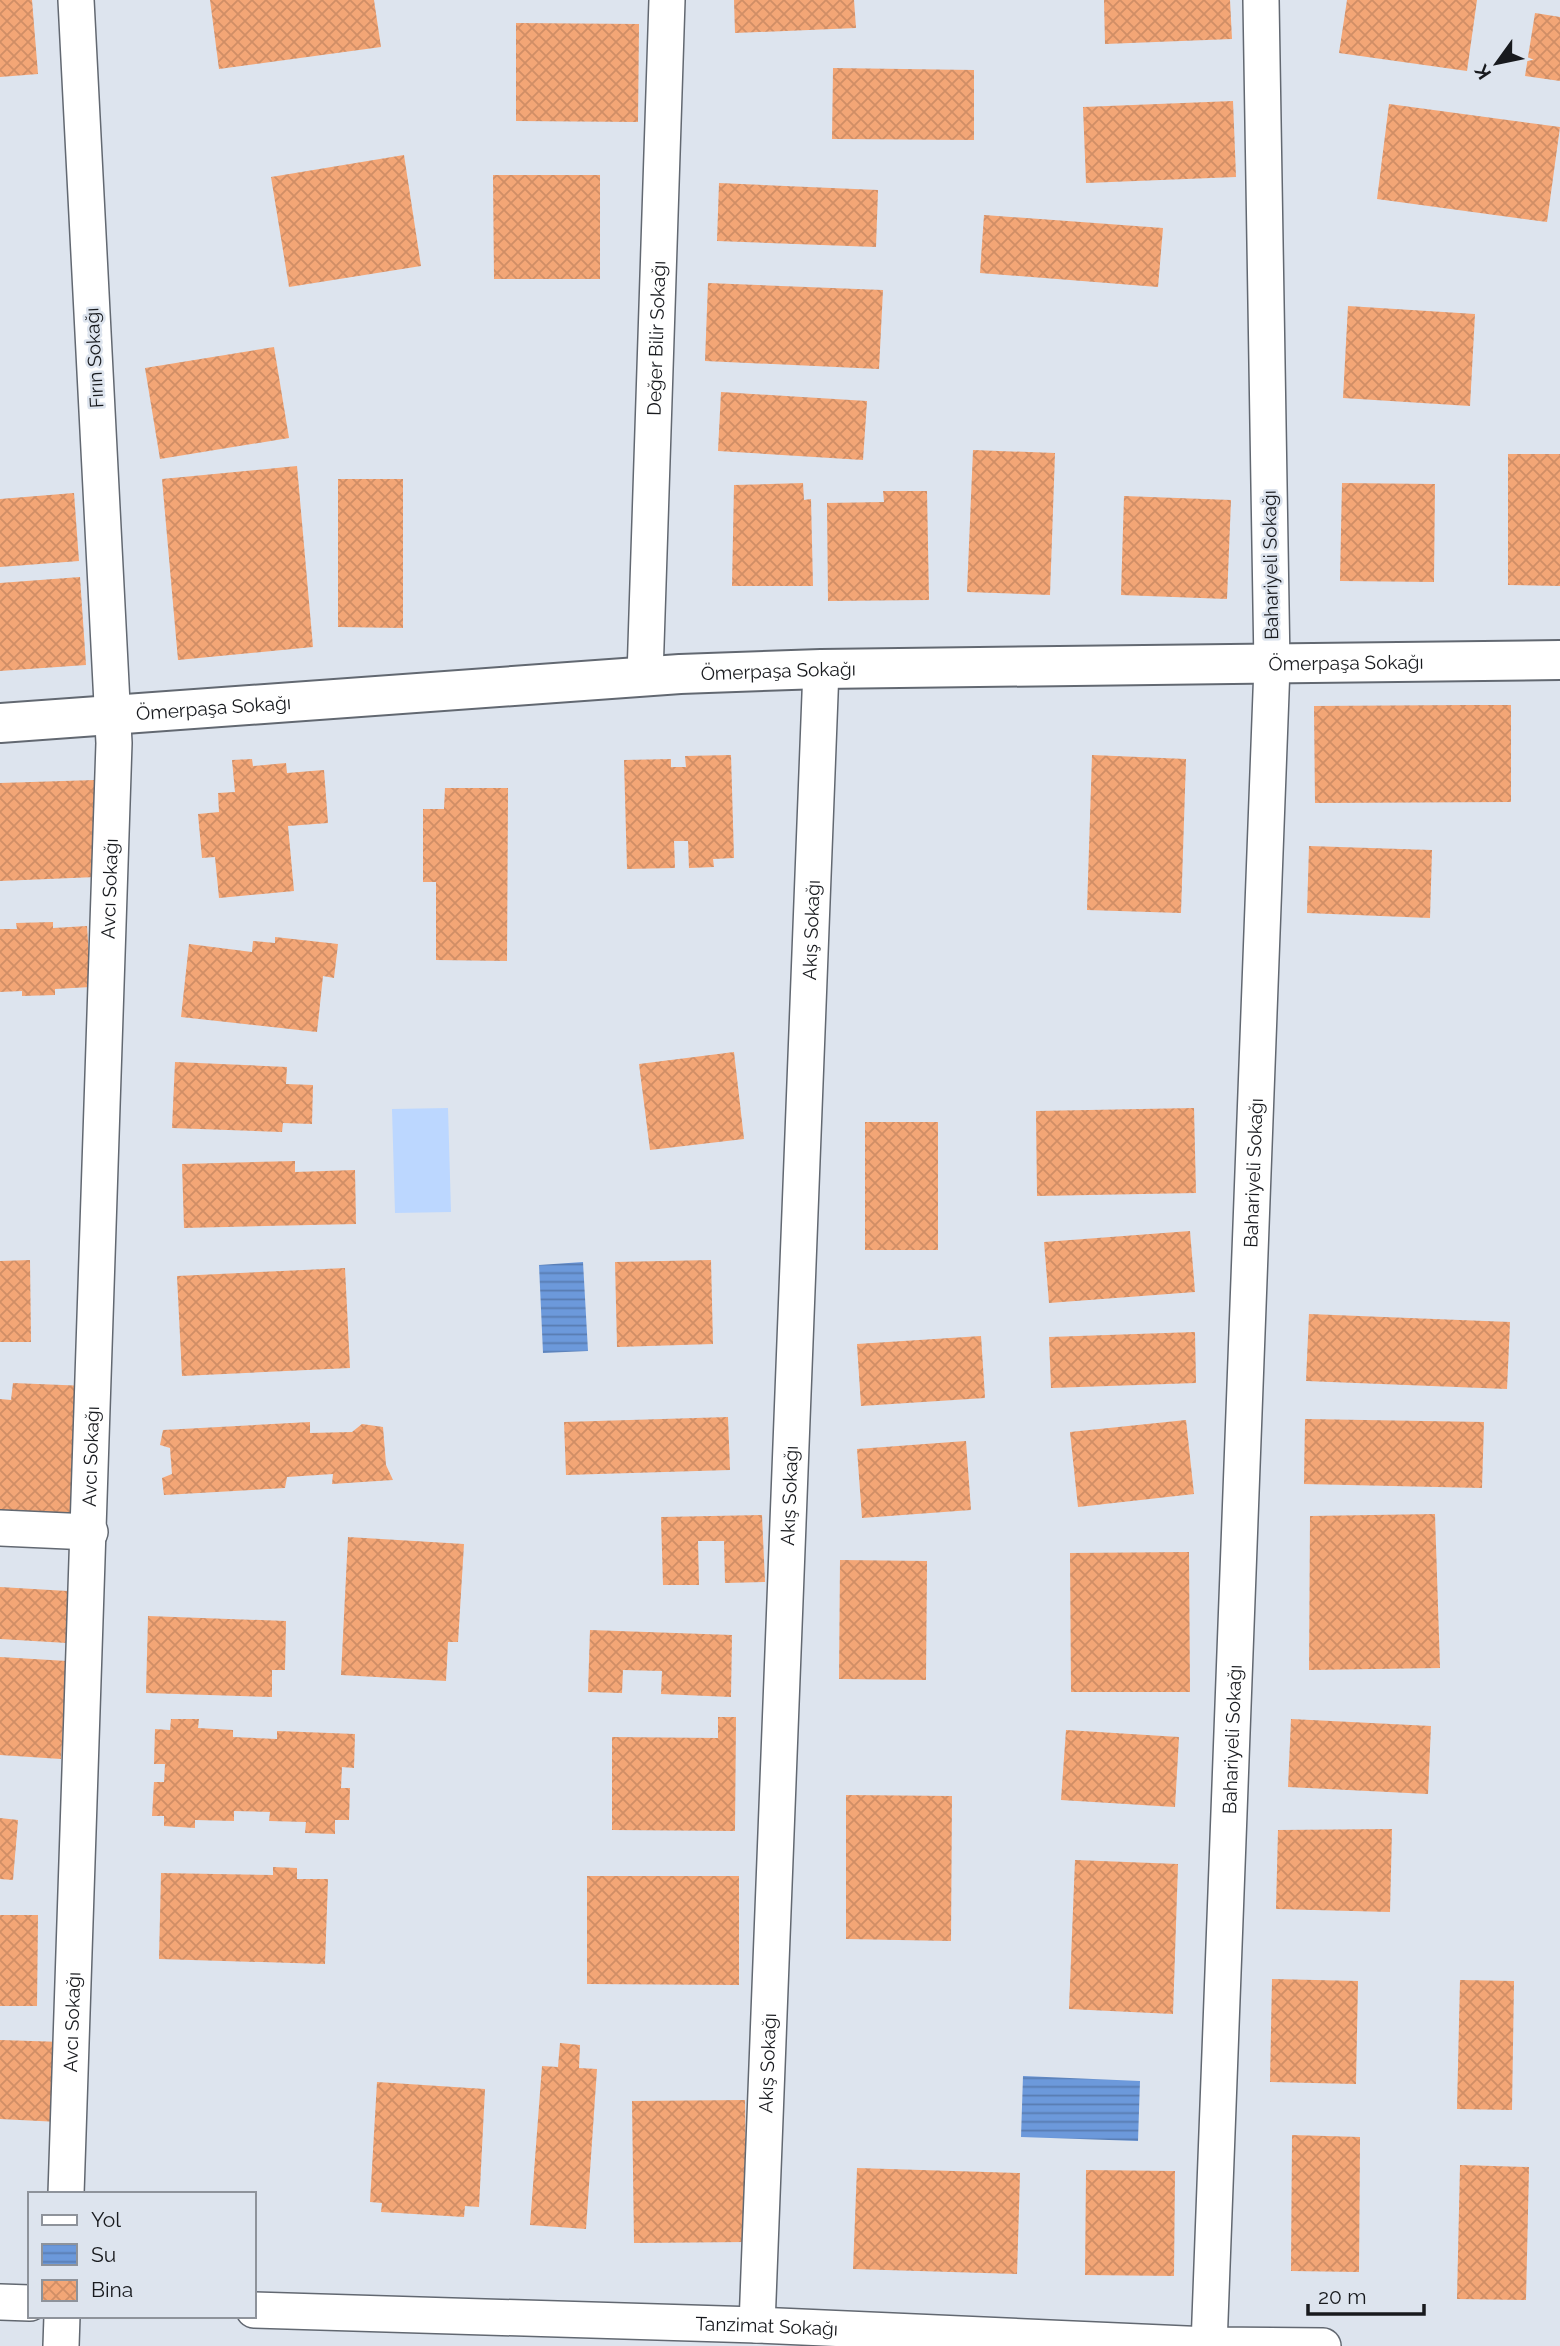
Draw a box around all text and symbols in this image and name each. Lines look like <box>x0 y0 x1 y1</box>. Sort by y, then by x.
north arrow <box>1462 28 1532 98</box>
text: K <box>1470 61 1495 84</box>
street label: Değer Bilir Sokağı <box>642 260 670 416</box>
street label: Fırın Sokağı <box>80 307 108 409</box>
street label: Bahariyeli Sokağı <box>1258 490 1282 640</box>
street label: Ömerpaşa Sokağı <box>1268 651 1424 675</box>
street label: Ömerpaşa Sokağı <box>700 658 856 684</box>
street label: Ömerpaşa Sokağı <box>135 691 292 724</box>
street label: Avcı Sokağı <box>97 838 122 939</box>
street label: Akış Sokağı <box>798 880 824 981</box>
street label: Bahariyeli Sokağı <box>1239 1098 1267 1248</box>
street label: Avcı Sokağı <box>78 1406 103 1507</box>
street label: Akış Sokağı <box>776 1445 802 1546</box>
street label: Bahariyeli Sokağı <box>1218 1664 1246 1815</box>
street label: Avcı Sokağı <box>59 1971 84 2073</box>
street label: Akış Sokağı <box>754 2013 780 2114</box>
legend <box>28 2192 256 2318</box>
text: Yol <box>91 2207 121 2232</box>
text: Su <box>91 2242 116 2267</box>
scale bar <box>1308 2272 1424 2316</box>
text: Bina <box>91 2277 133 2302</box>
text: 20 m <box>1318 2284 1366 2309</box>
street label: Tanzimat Sokağı <box>695 2312 839 2340</box>

